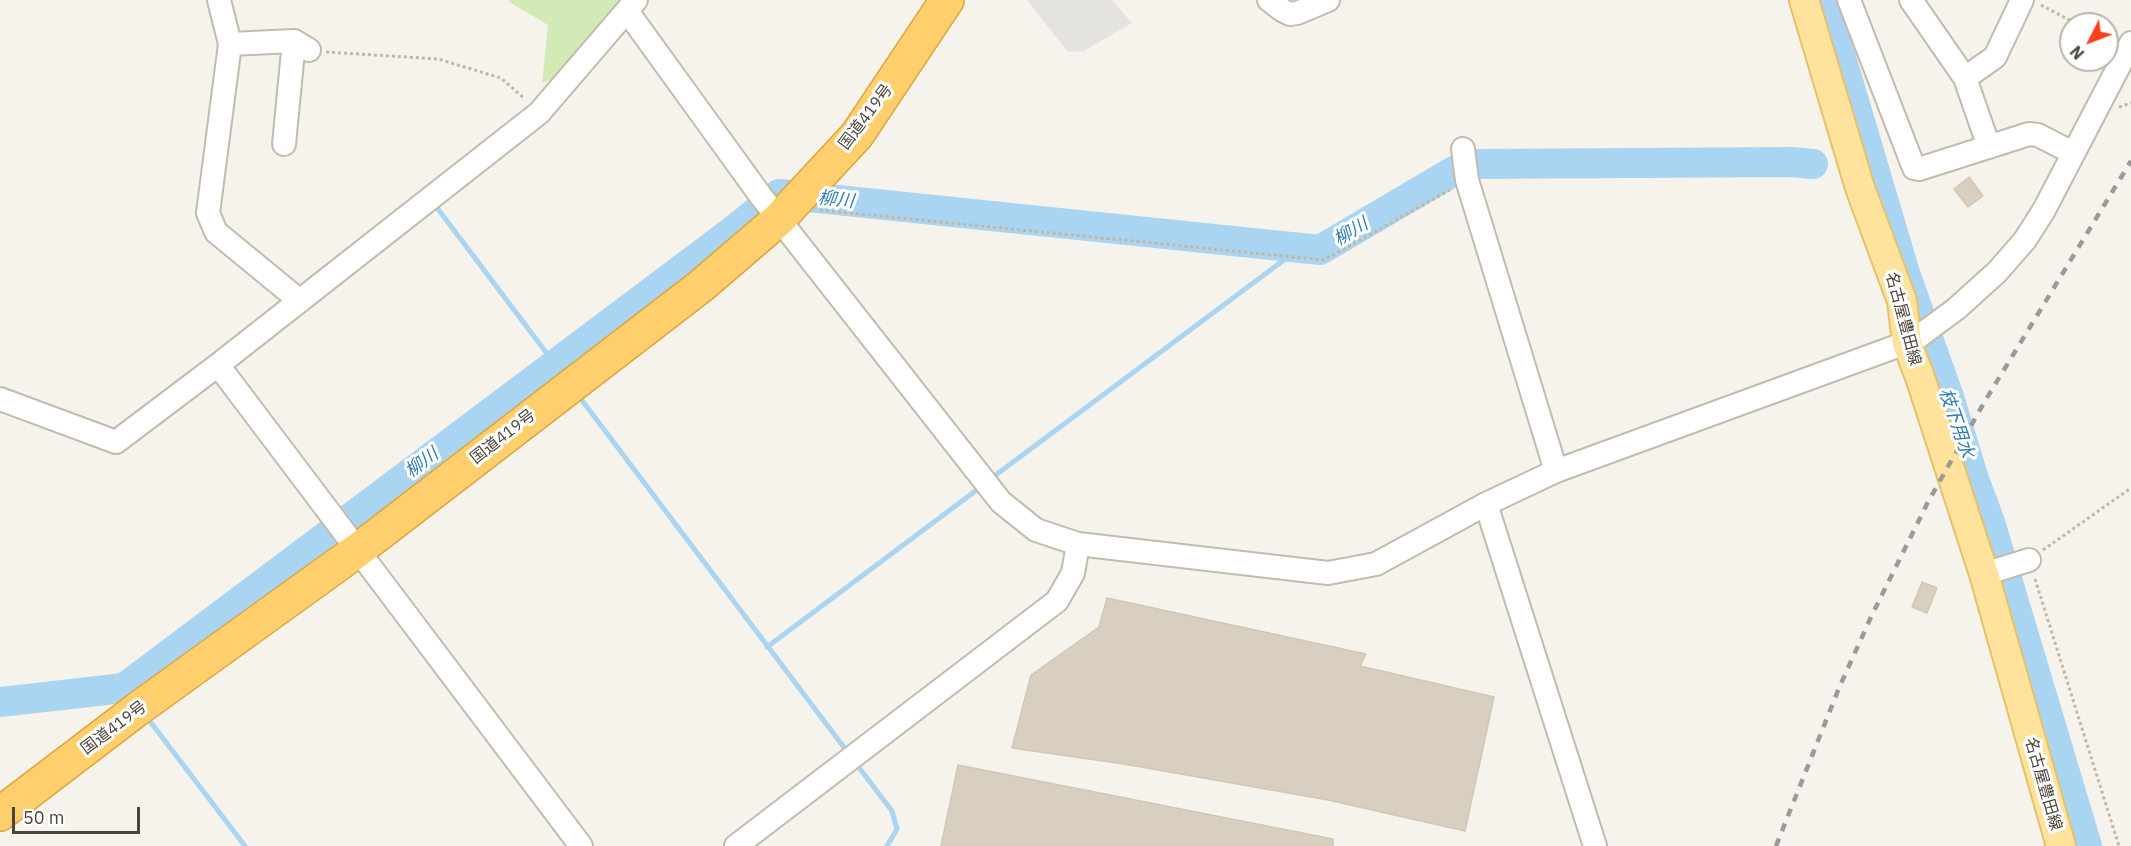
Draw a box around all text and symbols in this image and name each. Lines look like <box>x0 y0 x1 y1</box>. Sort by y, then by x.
north arrow <box>2059 12 2119 72</box>
text: N <box>2066 42 2088 64</box>
street label: 国道419号 <box>835 81 897 153</box>
water label: 柳川 <box>817 187 855 213</box>
water label: 柳川 <box>1330 213 1372 251</box>
street label: 名古屋豊田線 <box>1881 270 1925 368</box>
water label: 枝下用水 <box>1934 385 1978 461</box>
street label: 国道419号 <box>467 406 539 468</box>
water label: 柳川 <box>401 444 443 482</box>
street label: 国道419号 <box>78 697 150 759</box>
street label: 名古屋豊田線 <box>2021 735 2065 833</box>
scale bar <box>15 795 142 833</box>
text: 50 m <box>23 806 65 829</box>

